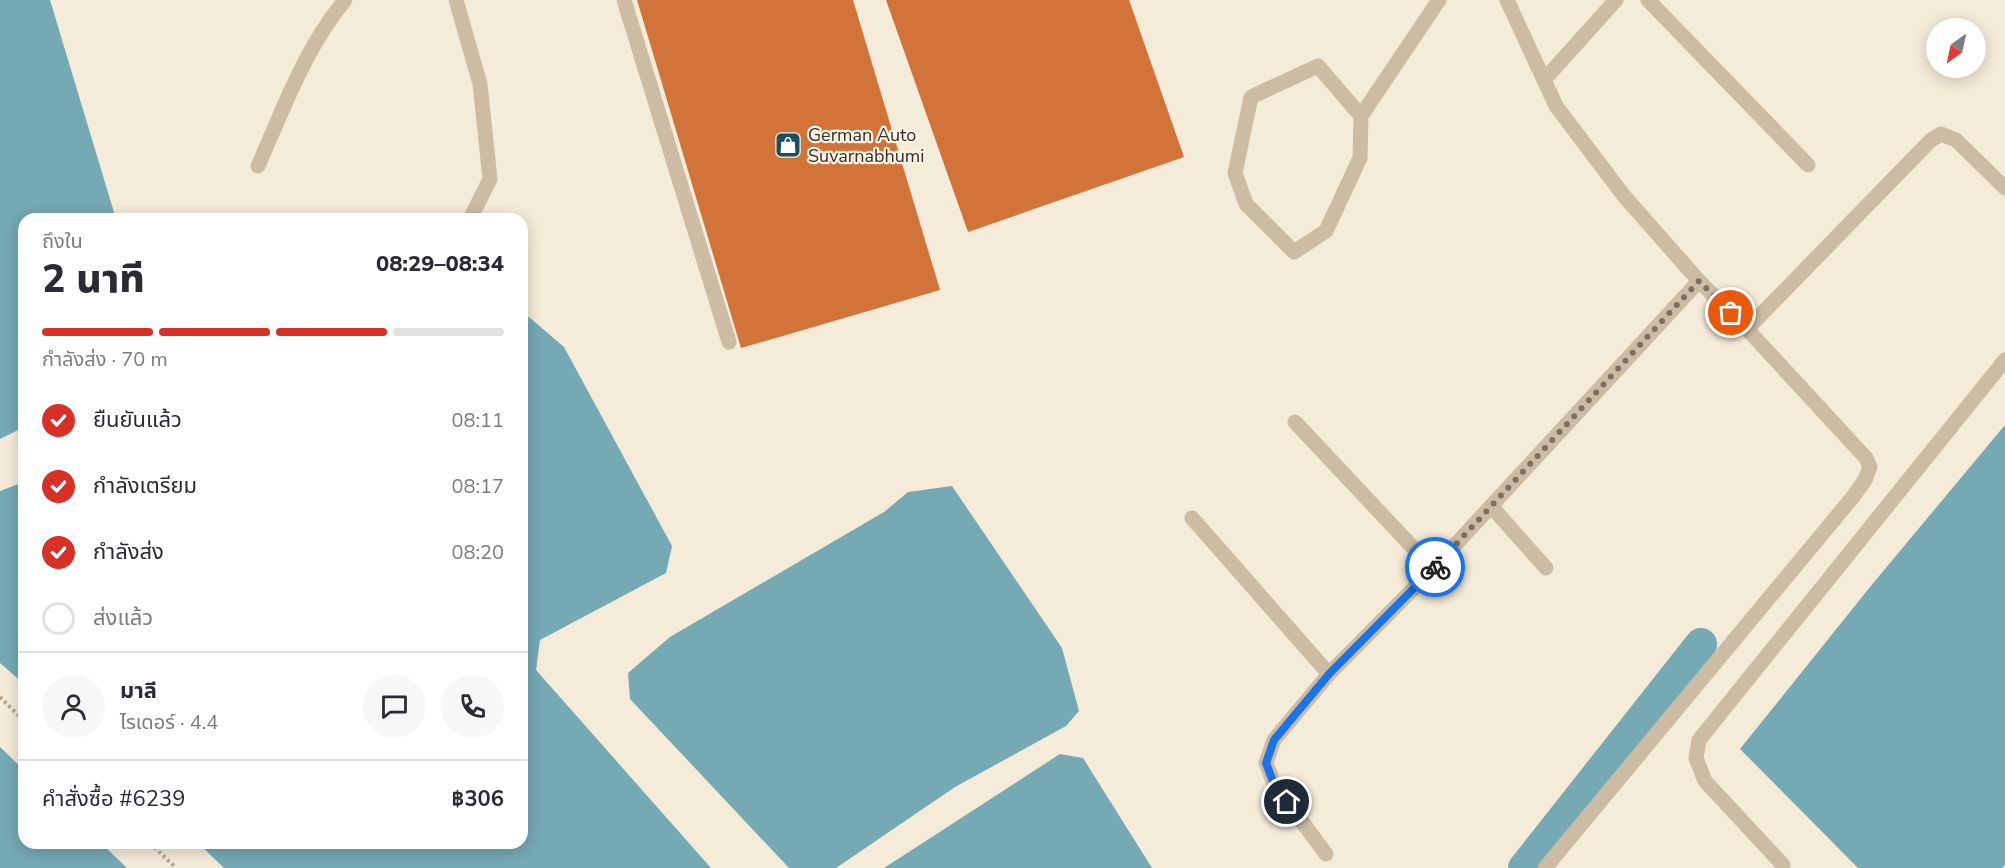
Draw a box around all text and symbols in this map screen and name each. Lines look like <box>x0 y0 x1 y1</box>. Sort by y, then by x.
north arrow <box>1926 18 1986 78</box>
map controls <box>1926 18 1986 78</box>
place label: German Auto Suvarnabhumi <box>808 123 924 168</box>
shop icon: German Auto Suvarnabhumi <box>773 130 803 160</box>
text: ถึงใน <box>42 228 83 255</box>
text: 08:29–08:34 <box>376 249 504 279</box>
text: 2 นาที <box>42 253 145 306</box>
pin <box>1705 287 1756 338</box>
icon: bag <box>1714 296 1747 329</box>
text: กำลังส่ง · 70 m <box>42 346 168 373</box>
icon: check <box>42 404 75 437</box>
text: ยืนยันแล้ว <box>93 405 182 435</box>
text: 08:11 <box>451 407 504 434</box>
icon: check <box>42 470 75 503</box>
text: กำลังเตรียม <box>93 471 197 501</box>
text: 08:17 <box>451 473 504 500</box>
icon: check <box>42 536 75 569</box>
text: กำลังส่ง <box>93 537 164 567</box>
courier <box>1405 537 1465 597</box>
text: 08:20 <box>451 539 504 566</box>
icon: bike <box>1419 551 1452 584</box>
text: ส่งแล้ว <box>93 603 153 633</box>
button: person <box>42 675 105 738</box>
button: chat <box>363 675 426 738</box>
button: phone <box>441 675 504 738</box>
text: มาลี <box>120 676 157 706</box>
text: ไรเดอร์ · 4.4 <box>120 709 218 736</box>
pin <box>1261 776 1312 827</box>
text: คำสั่งซื้อ #6239 <box>42 784 185 814</box>
text: ฿306 <box>452 784 504 814</box>
icon: home <box>1270 785 1303 818</box>

